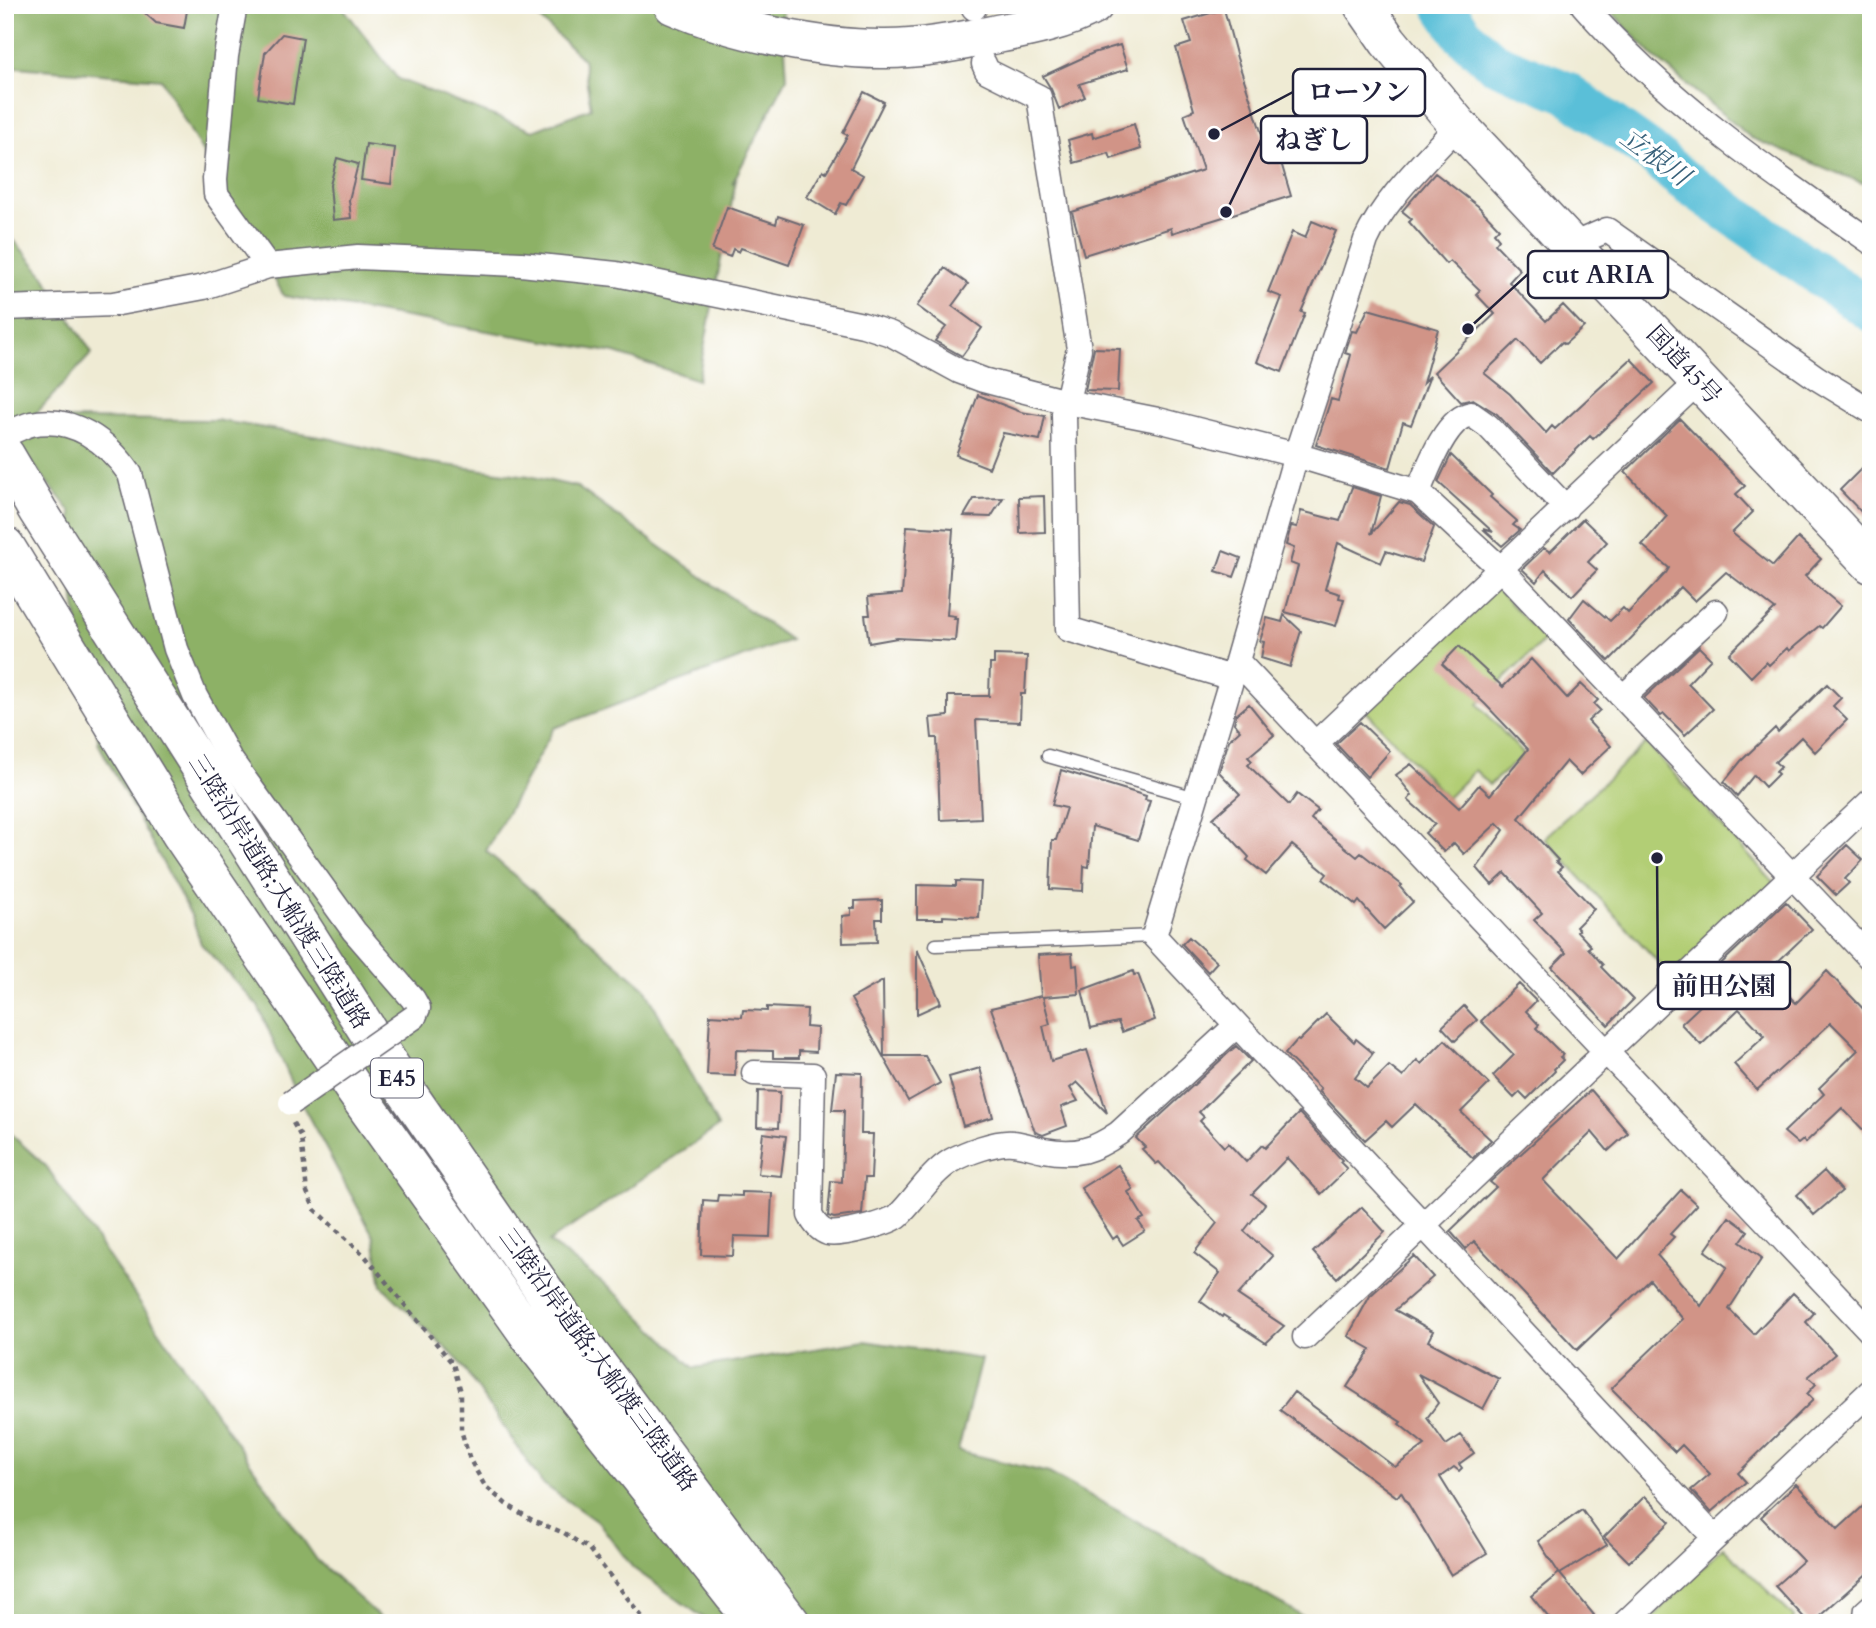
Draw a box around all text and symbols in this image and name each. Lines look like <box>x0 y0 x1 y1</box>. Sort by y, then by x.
callout: ローソン <box>1293 69 1425 116</box>
text: ローソン <box>1308 75 1410 110</box>
callout: ねぎし <box>1261 116 1367 163</box>
water label: 立根川 <box>1613 120 1699 196</box>
text: ねぎし <box>1275 123 1353 158</box>
callout: cut ARIA <box>1528 251 1668 298</box>
text: cut ARIA <box>1542 257 1655 292</box>
street label: 国道45号 <box>1639 318 1729 412</box>
street label: 三陸沿岸道路;大船渡三陸道路 <box>181 748 377 1036</box>
callout: 前田公園 <box>1658 962 1790 1009</box>
text: 前田公園 <box>1672 969 1776 1004</box>
road number: E45 <box>371 1058 423 1098</box>
street label: 三陸沿岸道路;大船渡三陸道路 <box>491 1222 705 1498</box>

